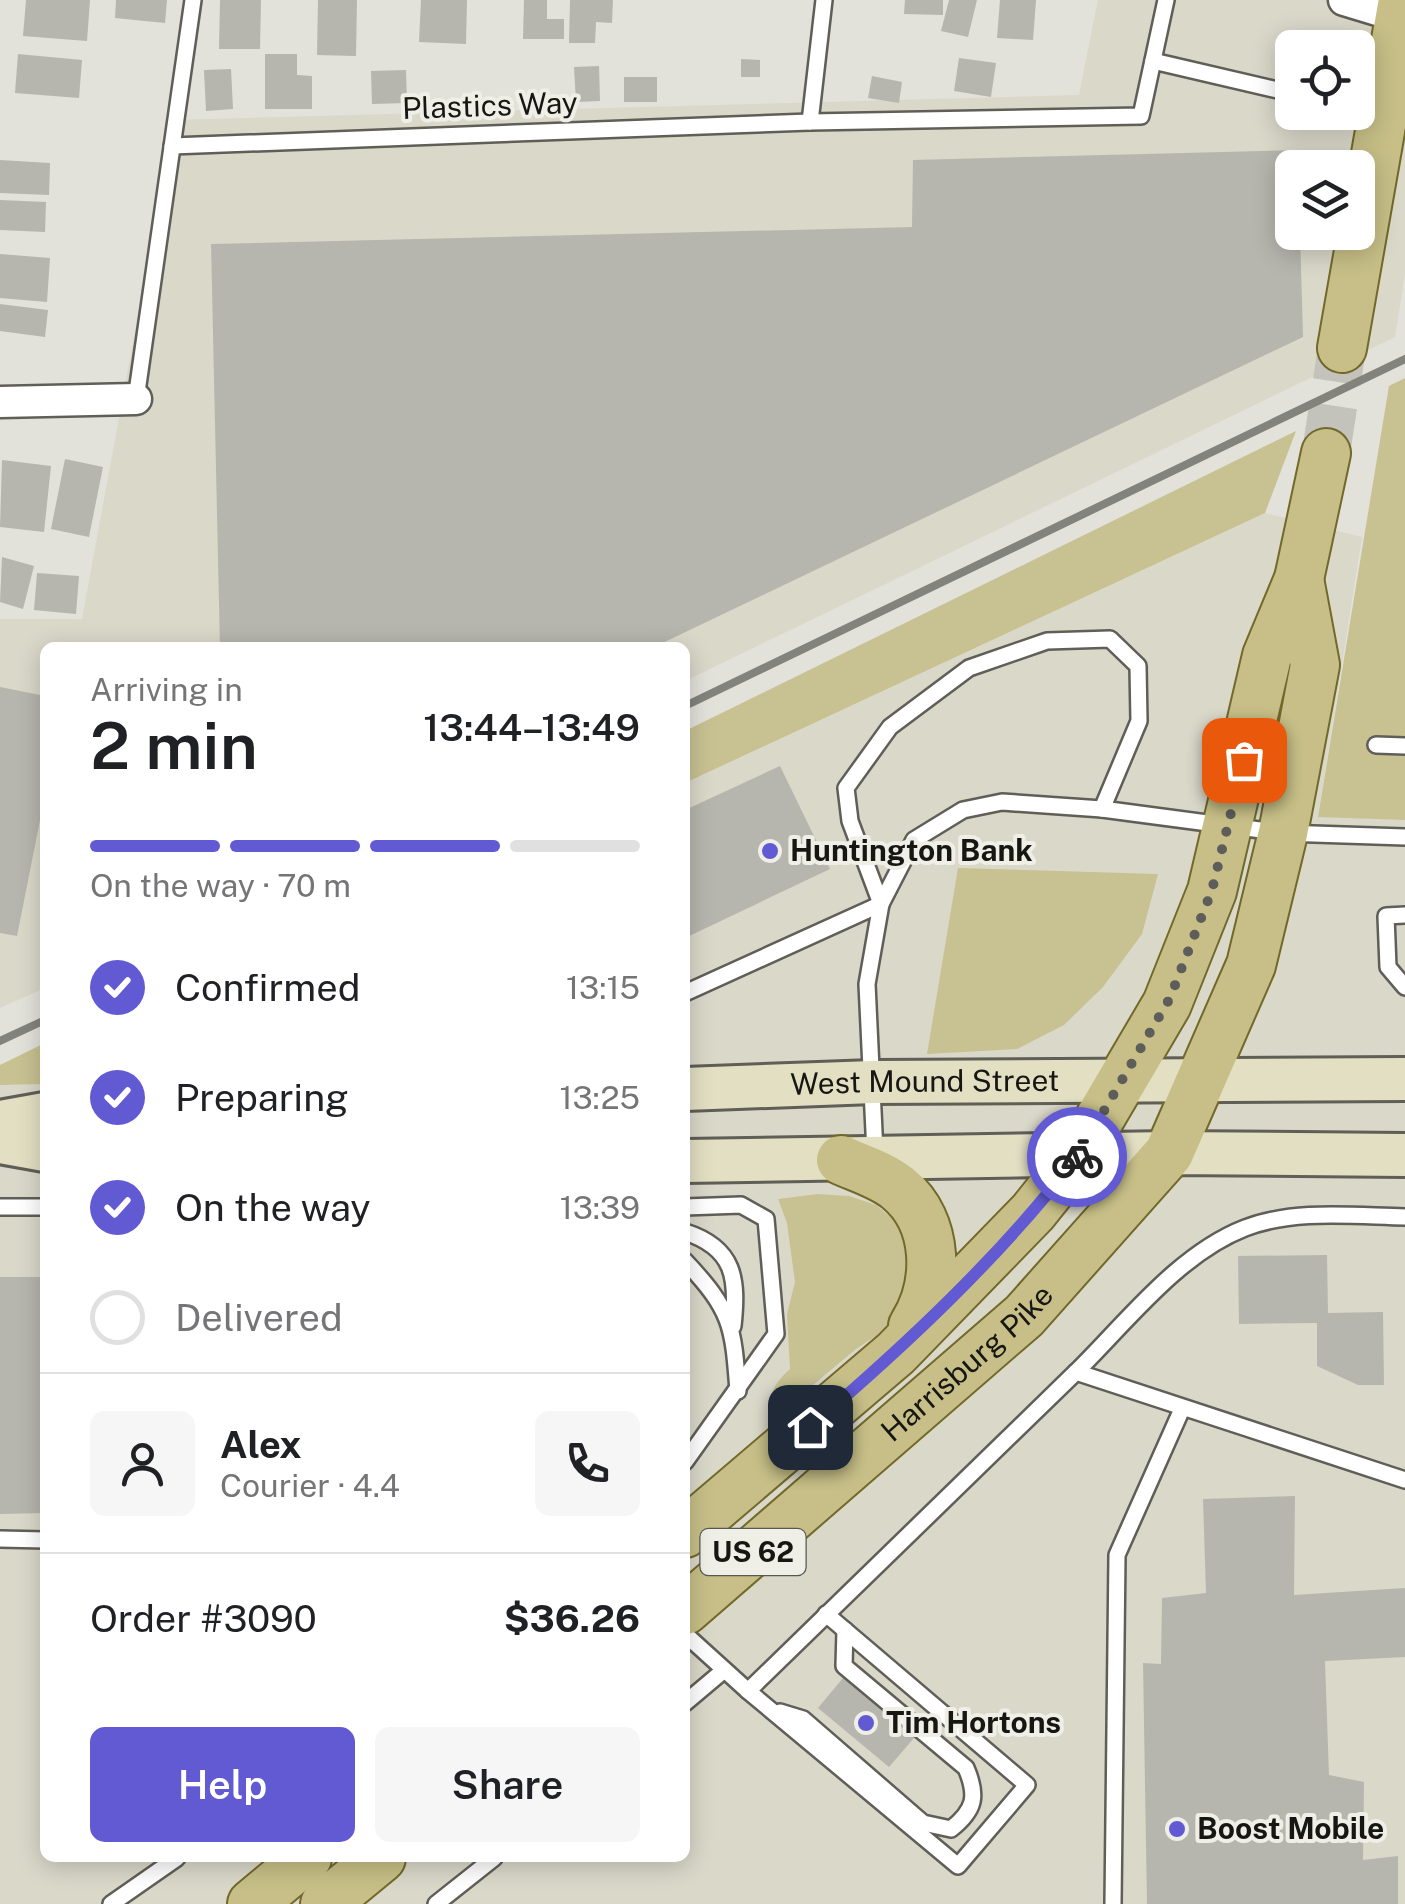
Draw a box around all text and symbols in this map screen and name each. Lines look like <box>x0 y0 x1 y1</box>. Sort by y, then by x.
map controls <box>1275 30 1375 250</box>
button: locate <box>1275 30 1375 130</box>
street label: Plastics Way <box>402 84 578 126</box>
button: layers <box>1275 150 1375 250</box>
text: Arriving in <box>90 671 243 708</box>
text: 13:44–13:49 <box>423 705 640 750</box>
text: 2 min <box>90 707 258 784</box>
pin <box>1202 718 1287 803</box>
icon: bag <box>1217 733 1272 788</box>
place label: Huntington Bank <box>790 832 1033 868</box>
marker: Huntington Bank <box>759 840 781 862</box>
text: On the way · 70 m <box>90 867 351 904</box>
icon: check <box>90 960 145 1015</box>
text: Confirmed <box>175 965 360 1010</box>
text: 13:15 <box>566 969 640 1006</box>
street label: West Mound Street <box>790 1062 1059 1102</box>
icon: check <box>90 1070 145 1125</box>
text: Preparing <box>175 1075 349 1120</box>
text: 13:25 <box>559 1079 640 1116</box>
courier <box>1027 1107 1127 1207</box>
icon: bike <box>1050 1130 1105 1185</box>
icon: check <box>90 1180 145 1235</box>
text: On the way <box>175 1185 371 1230</box>
text: 13:39 <box>560 1189 640 1226</box>
street label: Harrisburg Pike <box>873 1277 1060 1449</box>
text: Delivered <box>175 1295 343 1340</box>
pin <box>768 1385 853 1470</box>
icon: home <box>783 1400 838 1455</box>
button: person <box>90 1411 195 1516</box>
button: phone <box>535 1411 640 1516</box>
text: Alex <box>220 1422 302 1467</box>
text: Courier · 4.4 <box>220 1467 400 1504</box>
road number: US 62 <box>700 1529 806 1575</box>
text: Order #3090 <box>90 1596 317 1641</box>
text: $36.26 <box>504 1596 640 1641</box>
place label: Tim Hortons <box>886 1704 1061 1740</box>
marker: Tim Hortons <box>855 1712 877 1734</box>
button: Help <box>90 1727 355 1842</box>
button: Share <box>375 1727 640 1842</box>
place label: Boost Mobile <box>1197 1810 1384 1846</box>
marker: Boost Mobile <box>1166 1818 1188 1840</box>

